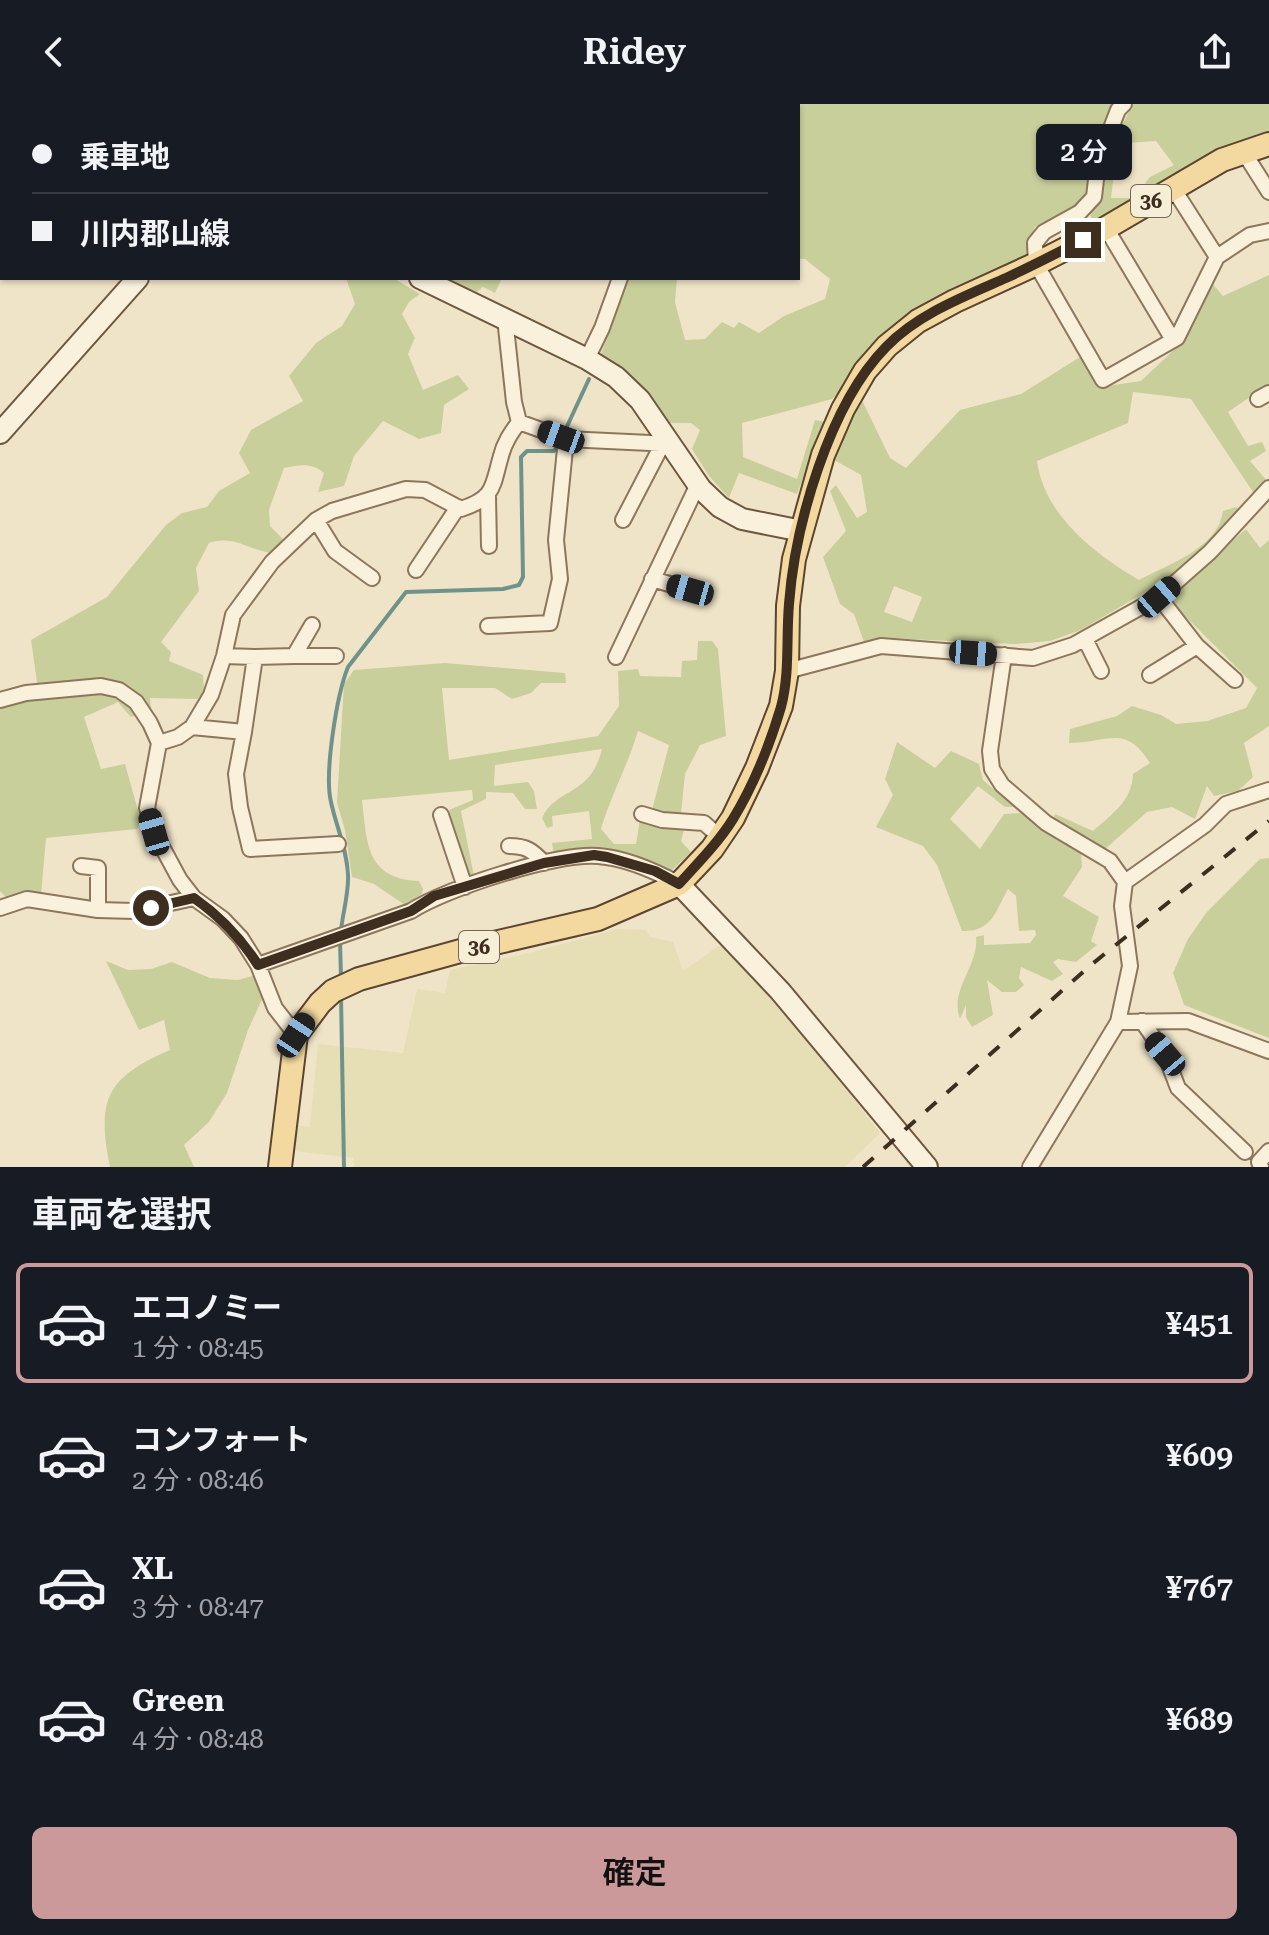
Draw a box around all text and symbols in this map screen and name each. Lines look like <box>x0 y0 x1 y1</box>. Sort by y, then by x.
icon: back <box>32 30 76 74</box>
icon: share <box>1193 30 1237 74</box>
text: Ridey <box>583 31 686 73</box>
callout: 2 分 <box>1035 124 1131 180</box>
text: 2 分 <box>1060 137 1108 167</box>
text: 乗車地 <box>80 139 170 174</box>
road number: 36 <box>1131 185 1171 217</box>
text: 川内郡山線 <box>80 216 230 251</box>
route end <box>1065 222 1101 258</box>
car <box>534 418 588 456</box>
car <box>664 572 716 608</box>
car <box>1133 572 1185 622</box>
car <box>948 639 998 667</box>
car <box>136 806 172 858</box>
route start <box>133 890 169 926</box>
road number: 36 <box>459 931 499 963</box>
car <box>273 1008 319 1062</box>
car <box>1140 1028 1190 1080</box>
text: 車両を選択 <box>32 1194 212 1236</box>
icon: car <box>36 1287 108 1359</box>
text: エコノミー <box>132 1290 282 1325</box>
text: ¥451 <box>1166 1306 1233 1341</box>
text: 1 分 · 08:45 <box>132 1333 264 1363</box>
icon: car <box>36 1419 108 1491</box>
text: コンフォート <box>132 1422 311 1457</box>
text: ¥609 <box>1166 1438 1233 1473</box>
text: 2 分 · 08:46 <box>132 1465 264 1495</box>
icon: car <box>36 1551 108 1623</box>
text: XL <box>132 1551 173 1586</box>
text: ¥767 <box>1166 1570 1233 1605</box>
text: 3 分 · 08:47 <box>132 1592 264 1622</box>
icon: car <box>36 1683 108 1755</box>
text: Green <box>132 1683 224 1718</box>
text: ¥689 <box>1166 1702 1233 1737</box>
text: 4 分 · 08:48 <box>132 1724 264 1754</box>
button: 確定 <box>32 1827 1237 1919</box>

